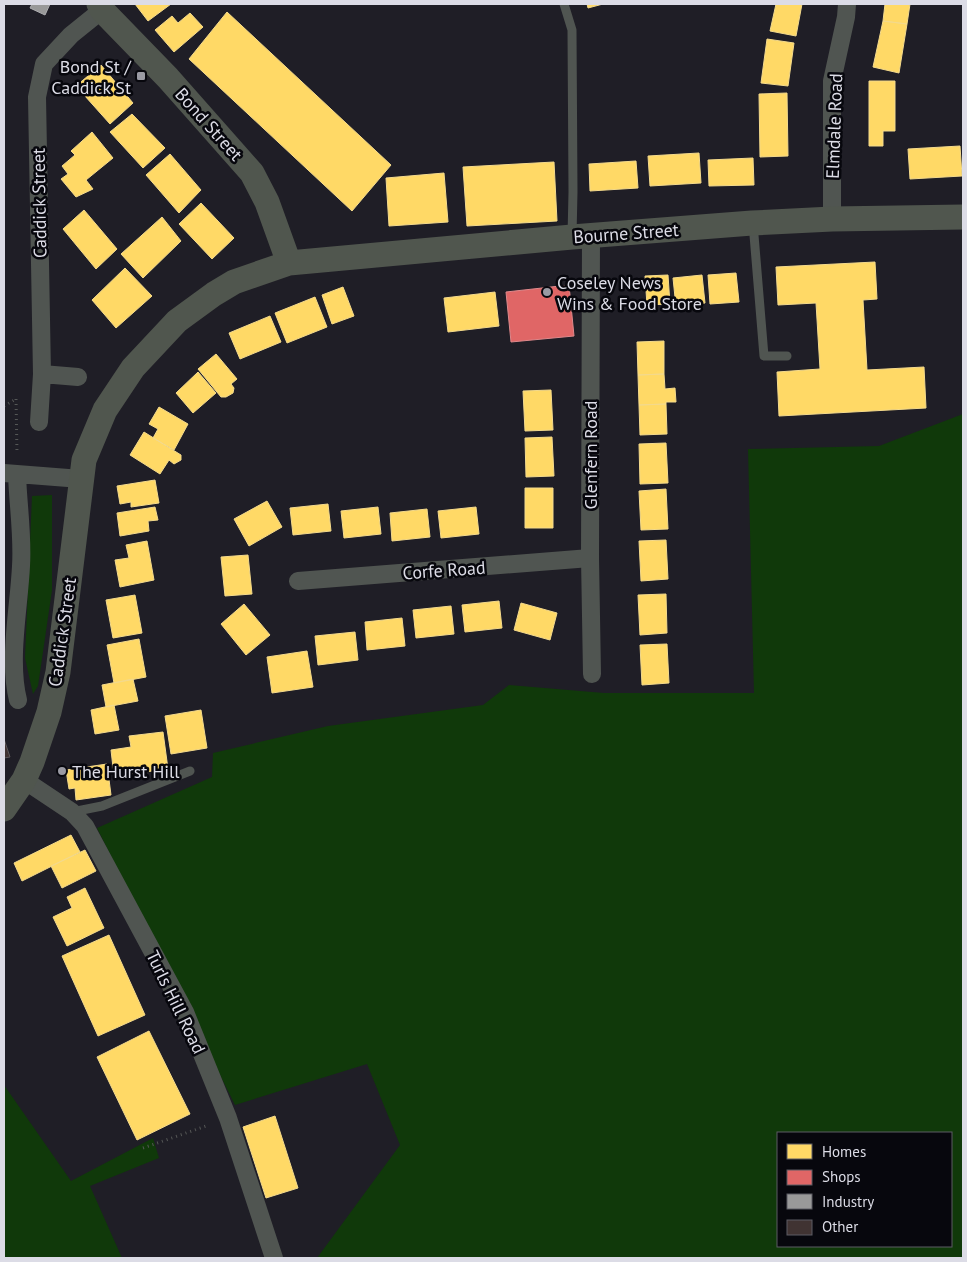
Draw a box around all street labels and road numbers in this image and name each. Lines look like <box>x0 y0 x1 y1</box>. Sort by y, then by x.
street label: Elmdale Road <box>821 73 847 179</box>
street label: Bond Street <box>170 83 248 165</box>
street label: Caddick Street <box>27 148 51 258</box>
street label: Bourne Street <box>572 218 680 248</box>
street label: Glenfern Road <box>579 401 602 509</box>
street label: Corfe Road <box>402 556 486 584</box>
street label: Caddick Street <box>43 576 81 688</box>
street label: Turls Hill Road <box>141 947 211 1057</box>

